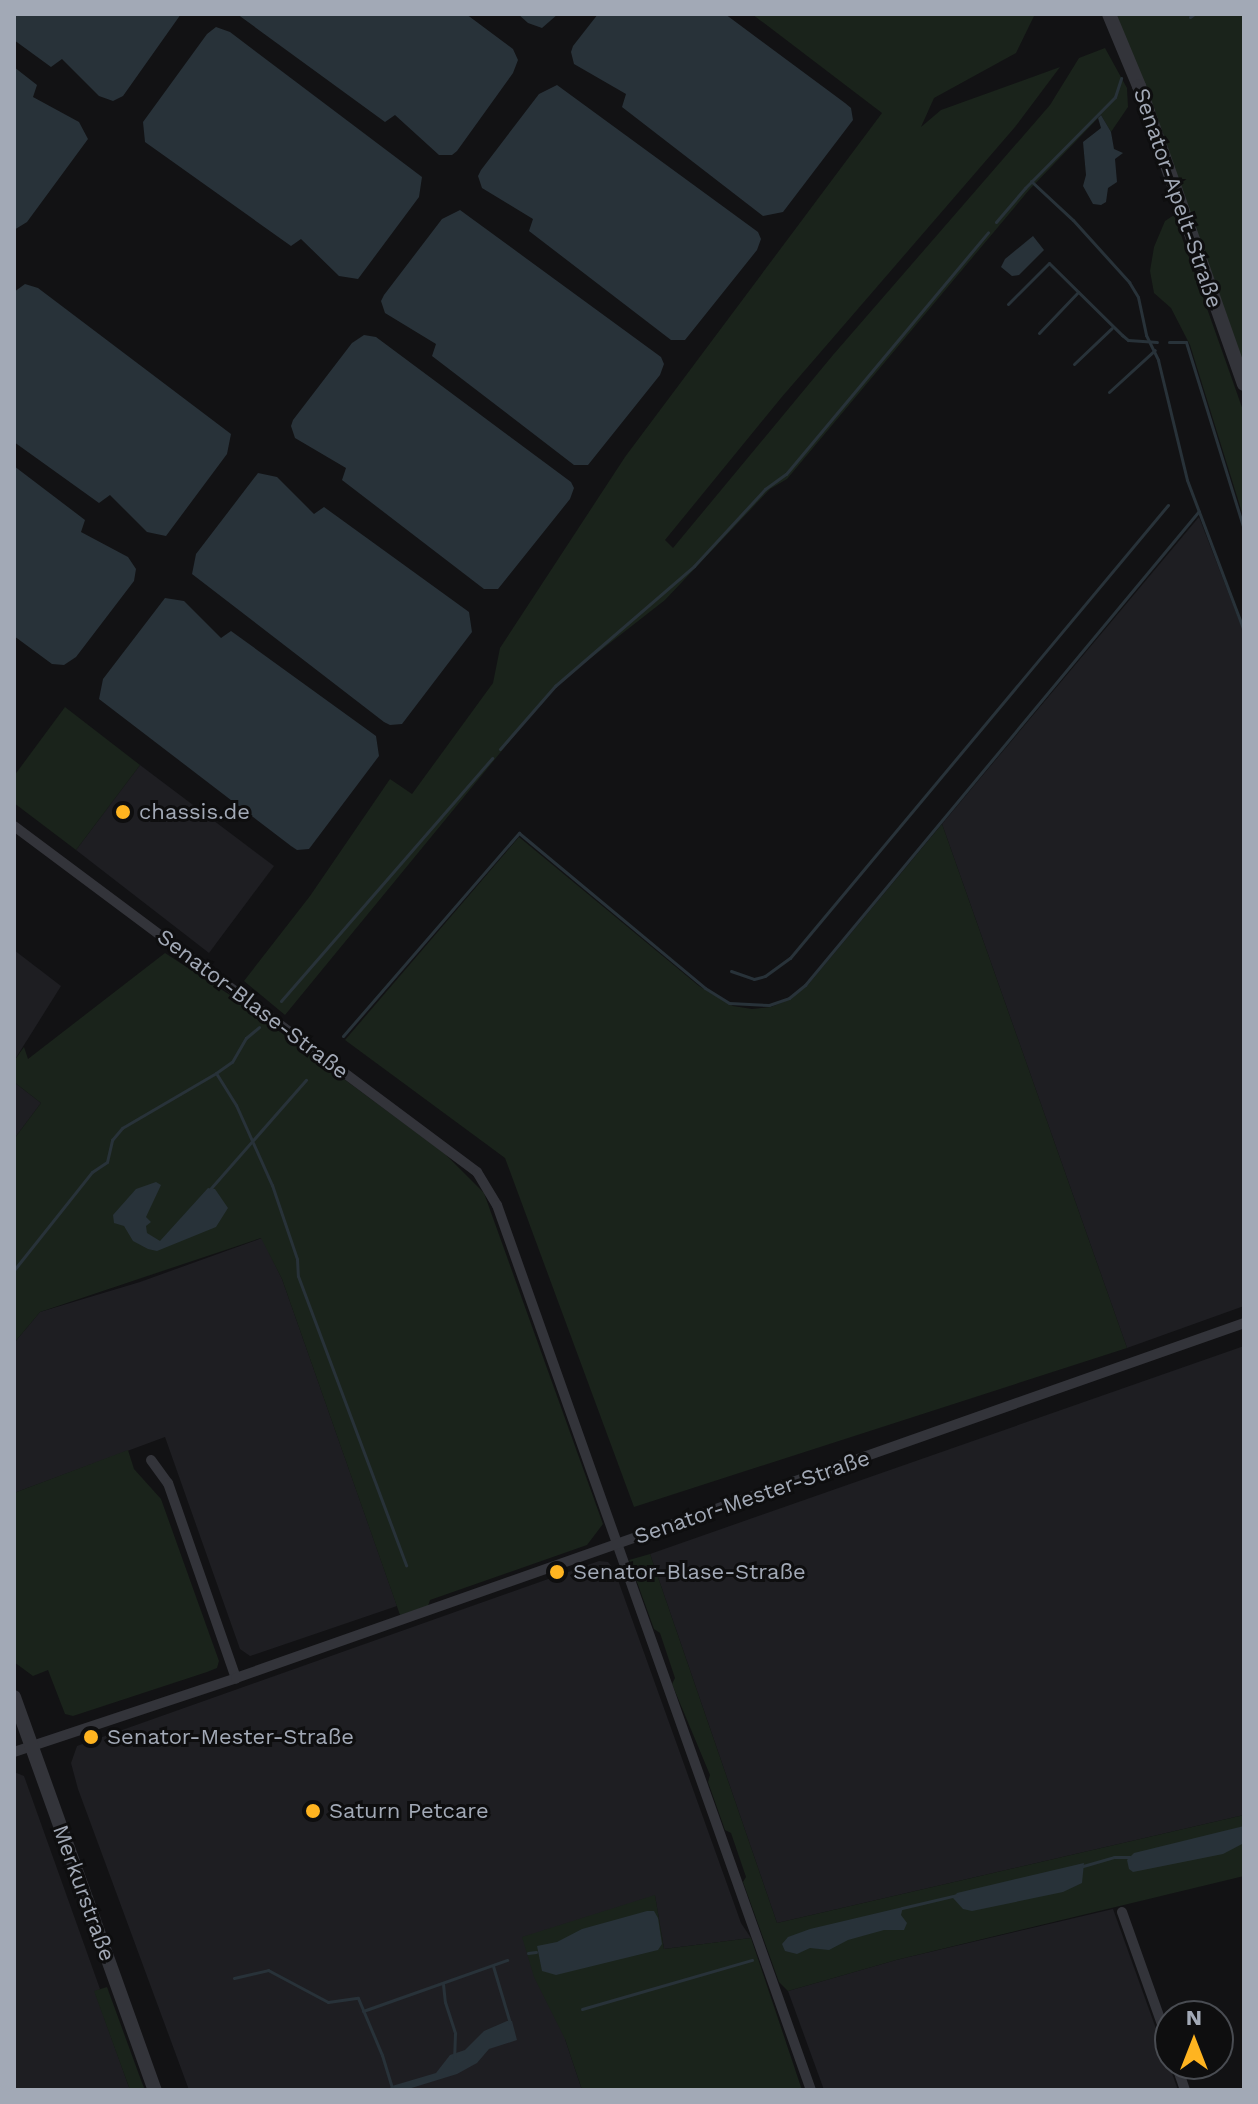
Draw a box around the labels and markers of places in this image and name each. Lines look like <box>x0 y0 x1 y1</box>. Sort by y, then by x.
place label: chassis.de <box>139 799 250 825</box>
marker: chassis.de <box>114 803 132 821</box>
place label: Senator-Blase-Straße <box>573 1559 806 1585</box>
marker: Senator-Blase-Straße <box>548 1563 566 1581</box>
place label: Senator-Mester-Straße <box>107 1724 354 1750</box>
marker: Senator-Mester-Straße <box>82 1728 100 1746</box>
place label: Saturn Petcare <box>329 1798 489 1824</box>
marker: Saturn Petcare <box>304 1802 322 1820</box>

